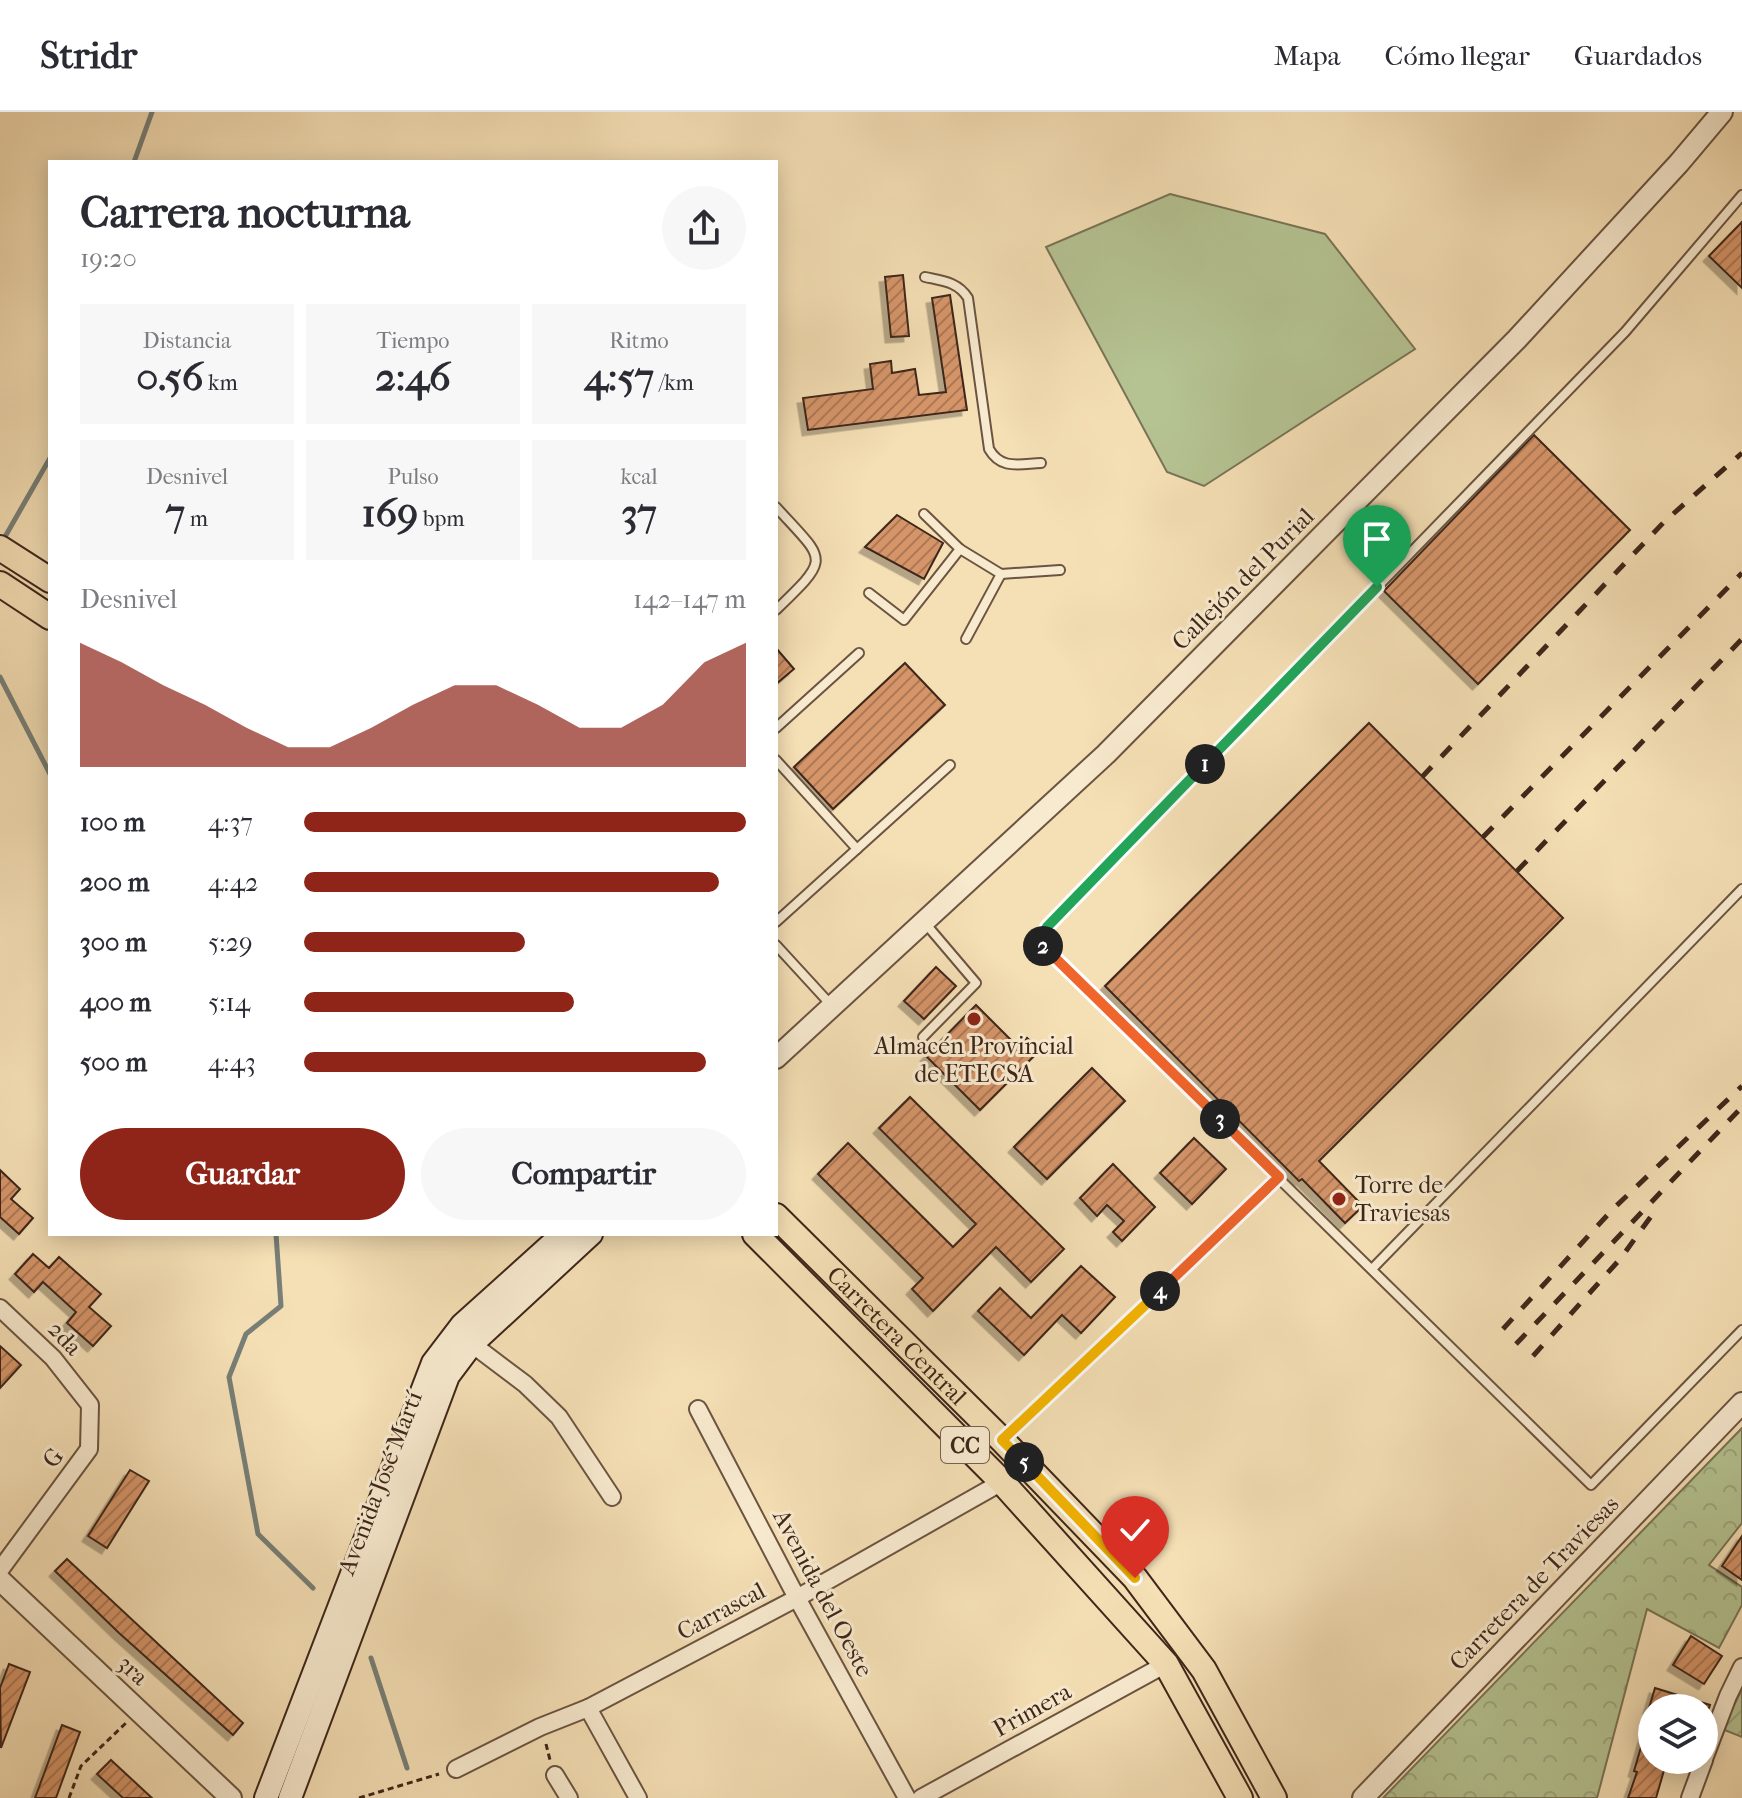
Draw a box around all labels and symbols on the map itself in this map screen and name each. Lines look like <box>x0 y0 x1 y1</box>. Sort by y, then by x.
street label: Callejón del Purial <box>1166 502 1320 656</box>
pin <box>1343 505 1411 587</box>
pin: 1 <box>1185 744 1225 784</box>
pin: 2 <box>1023 926 1063 966</box>
marker: Almacén Provincial de ETECSA <box>965 1010 983 1028</box>
place label: Almacén Provincial de ETECSA <box>873 1032 1074 1088</box>
pin: 3 <box>1200 1099 1240 1139</box>
place label: Torre de Traviesas <box>1355 1171 1450 1227</box>
marker: Torre de Traviesas <box>1330 1190 1348 1208</box>
street label: Carretera Central <box>821 1261 972 1411</box>
pin: 4 <box>1140 1271 1180 1311</box>
street label: 2da <box>42 1315 88 1362</box>
street label: Avenida José Martí <box>332 1386 428 1580</box>
road number: CC <box>941 1427 989 1463</box>
pin: 5 <box>1004 1442 1044 1482</box>
street label: G <box>37 1443 69 1473</box>
street label: Carretera de Traviesas <box>1444 1490 1625 1676</box>
pin <box>1101 1496 1169 1578</box>
street label: Avenida del Oeste <box>767 1504 879 1682</box>
street label: Carrascal <box>672 1576 770 1646</box>
street label: 3ra <box>112 1649 155 1691</box>
street label: Primera <box>988 1677 1077 1743</box>

